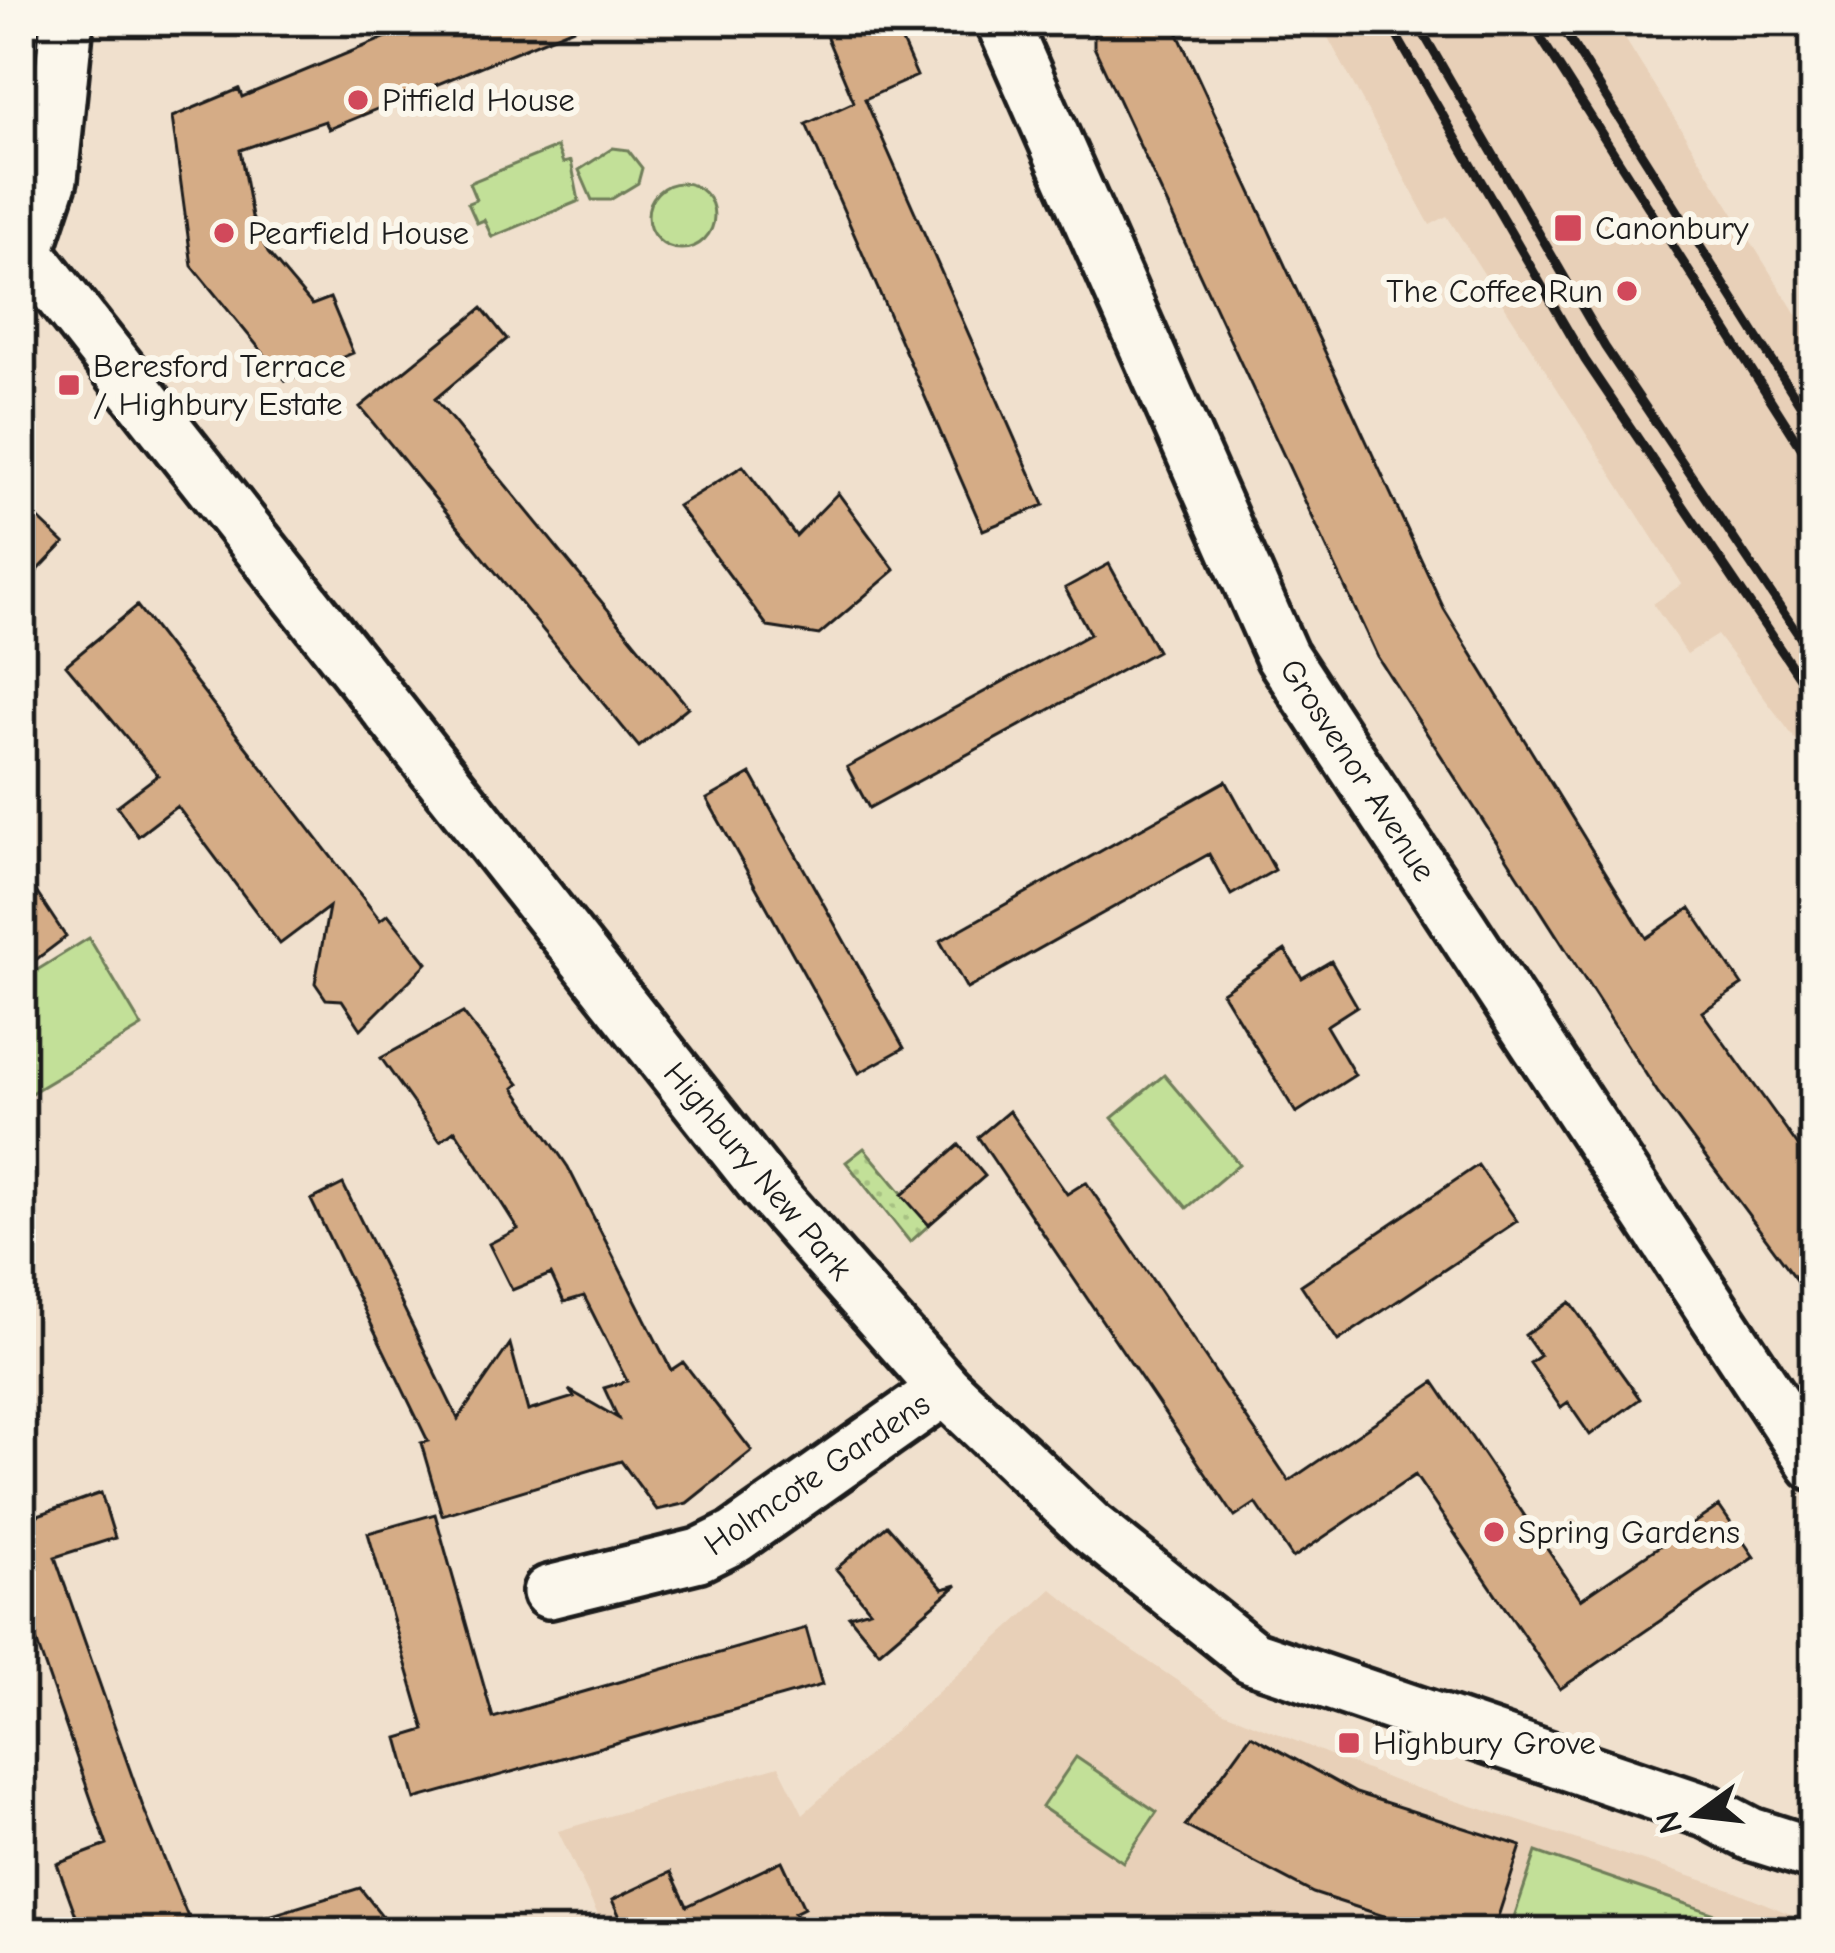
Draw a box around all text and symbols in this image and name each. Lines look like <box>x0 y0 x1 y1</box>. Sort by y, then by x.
place label: Pitfield House <box>382 81 575 119</box>
marker: Pitfield House <box>345 87 371 113</box>
place label: Canonbury <box>1595 209 1749 247</box>
marker: Canonbury <box>1552 212 1584 244</box>
place label: Pearfield House <box>248 214 469 252</box>
marker: Pearfield House <box>211 220 237 246</box>
place label: The Coffee Run <box>1386 272 1603 310</box>
marker: The Coffee Run <box>1614 278 1640 304</box>
place label: Beresford Terrace / Highbury Estate <box>93 347 346 423</box>
marker: Beresford Terrace / Highbury Estate <box>56 372 82 398</box>
street label: Grosvenor Avenue <box>1272 652 1444 888</box>
street label: Highbury New Park <box>656 1055 860 1287</box>
street label: Holmcote Gardens <box>697 1385 937 1563</box>
place label: Spring Gardens <box>1518 1513 1740 1551</box>
marker: Spring Gardens <box>1481 1519 1507 1545</box>
place label: Highbury Grove <box>1373 1724 1596 1762</box>
marker: Highbury Grove <box>1336 1730 1362 1756</box>
north arrow <box>1637 1755 1757 1875</box>
text: N <box>1648 1807 1690 1838</box>

